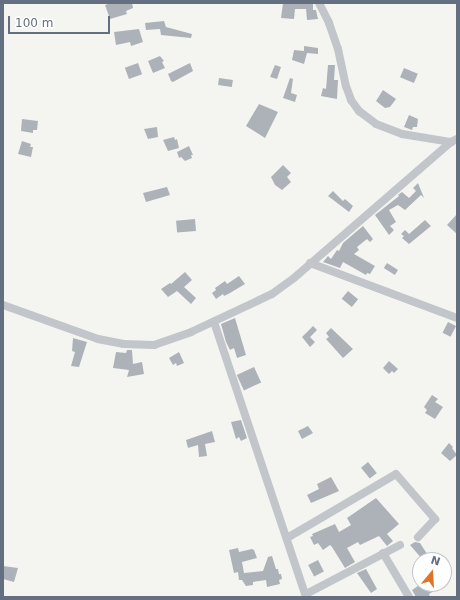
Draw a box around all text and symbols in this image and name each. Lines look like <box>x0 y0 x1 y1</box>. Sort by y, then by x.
scale bar <box>10 8 112 34</box>
text: 100 m <box>15 16 53 30</box>
north arrow <box>412 552 452 592</box>
text: N <box>429 553 442 569</box>

